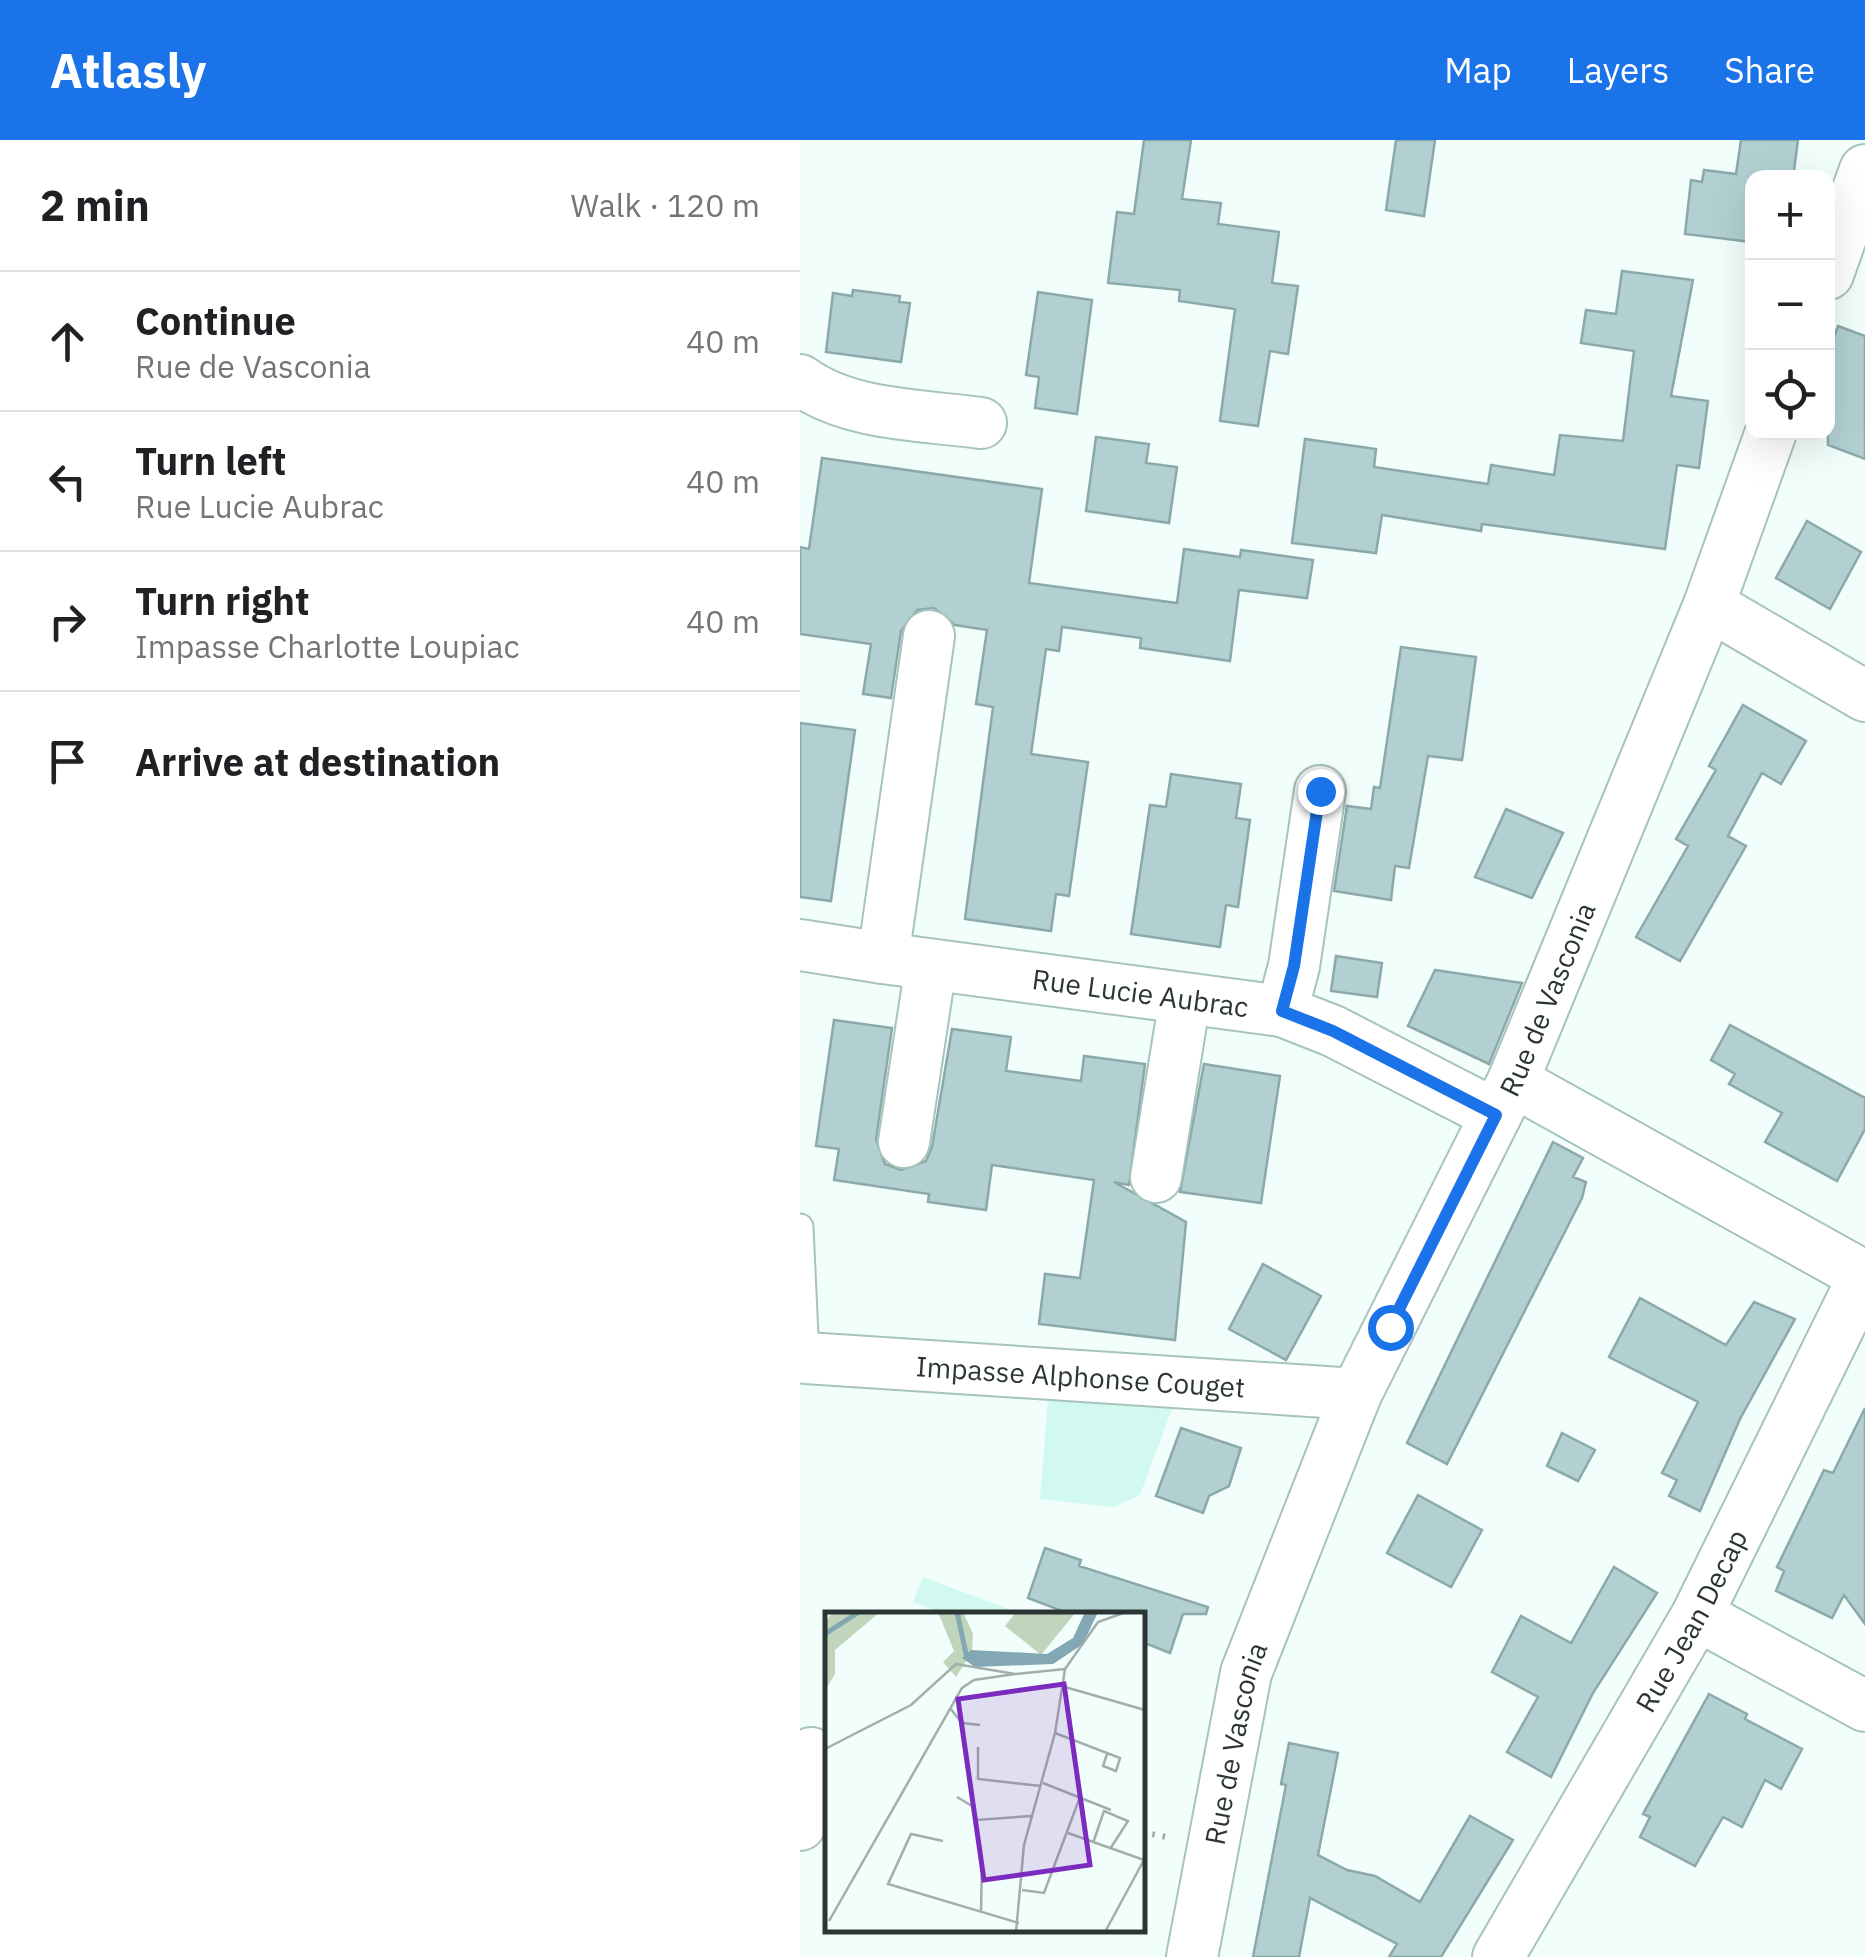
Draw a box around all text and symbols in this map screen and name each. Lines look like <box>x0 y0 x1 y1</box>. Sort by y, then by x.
text: Atlasly <box>50 39 206 101</box>
text: Map <box>1444 47 1512 93</box>
text: Layers <box>1567 47 1669 93</box>
text: Share <box>1724 47 1815 93</box>
map controls <box>1745 170 1835 440</box>
button: + <box>1745 170 1835 260</box>
text: 2 min <box>40 178 150 233</box>
text: Walk · 120 m <box>571 184 760 226</box>
button: − <box>1745 260 1835 350</box>
text: Continue <box>135 296 296 345</box>
icon: ahead <box>40 314 95 369</box>
text: 40 m <box>686 320 760 362</box>
text: Rue de Vasconia <box>135 345 371 387</box>
button: locate <box>1745 350 1835 440</box>
text: Turn left <box>135 436 286 485</box>
icon: left <box>40 454 95 509</box>
text: 40 m <box>686 460 760 502</box>
text: Rue Lucie Aubrac <box>135 485 384 527</box>
text: Turn right <box>135 576 310 625</box>
icon: right <box>40 594 95 649</box>
text: 40 m <box>686 600 760 642</box>
text: Impasse Charlotte Loupiac <box>135 625 520 667</box>
icon: arrive <box>40 734 95 789</box>
text: Arrive at destination <box>135 737 500 786</box>
route end <box>1298 769 1344 815</box>
street label: Rue de Vasconia <box>1490 896 1603 1102</box>
street label: Rue Lucie Aubrac <box>1030 960 1251 1025</box>
route start <box>1368 1305 1414 1351</box>
street label: Impasse Alphonse Couget <box>915 1347 1246 1405</box>
street label: Rue Jean Decap <box>1626 1523 1755 1718</box>
inset map <box>825 1612 1145 1932</box>
street label: Rue de Vasconia <box>1195 1636 1275 1848</box>

